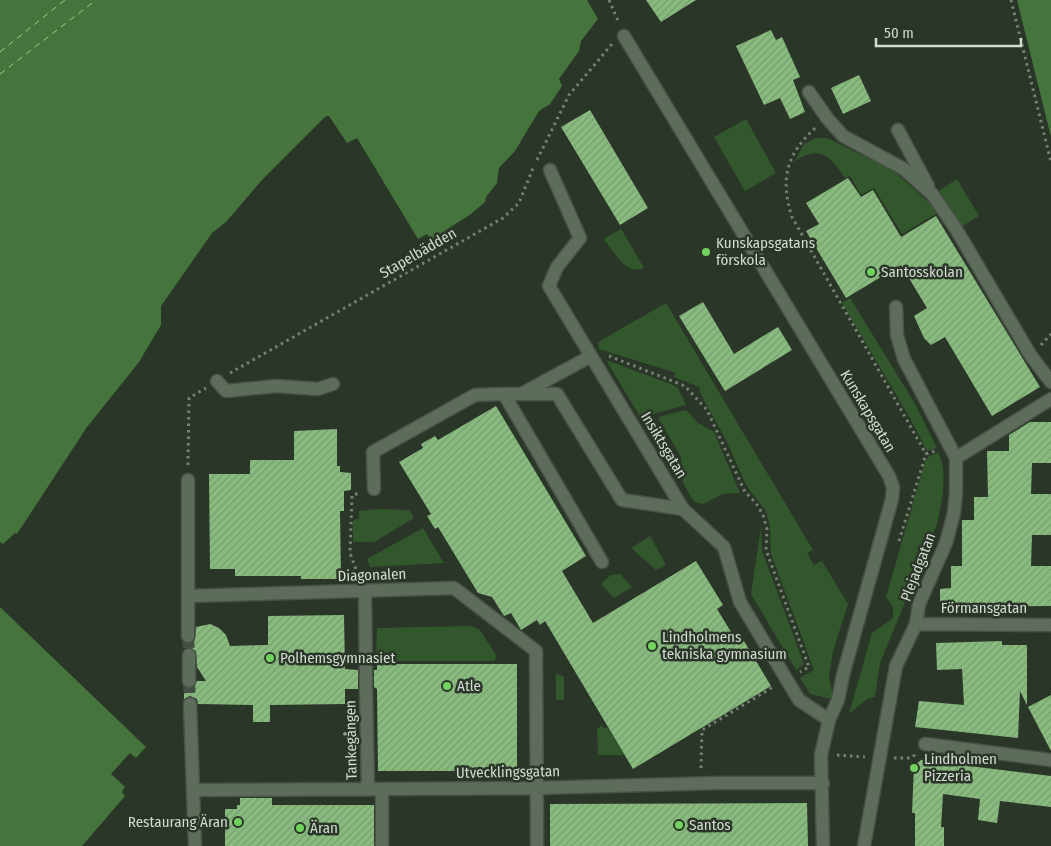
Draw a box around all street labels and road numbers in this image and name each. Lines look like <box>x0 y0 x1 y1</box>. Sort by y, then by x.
street label: Stapelbädden <box>376 224 460 282</box>
street label: Kunskapsgatan <box>836 367 900 455</box>
street label: Insiktsgatan <box>637 408 691 482</box>
street label: Plejadgatan <box>897 530 939 604</box>
street label: Diagonalen <box>337 565 407 585</box>
street label: Förmansgatan <box>941 599 1027 617</box>
street label: Tankegången <box>341 700 361 780</box>
street label: Utvecklingsgatan <box>456 762 560 782</box>

